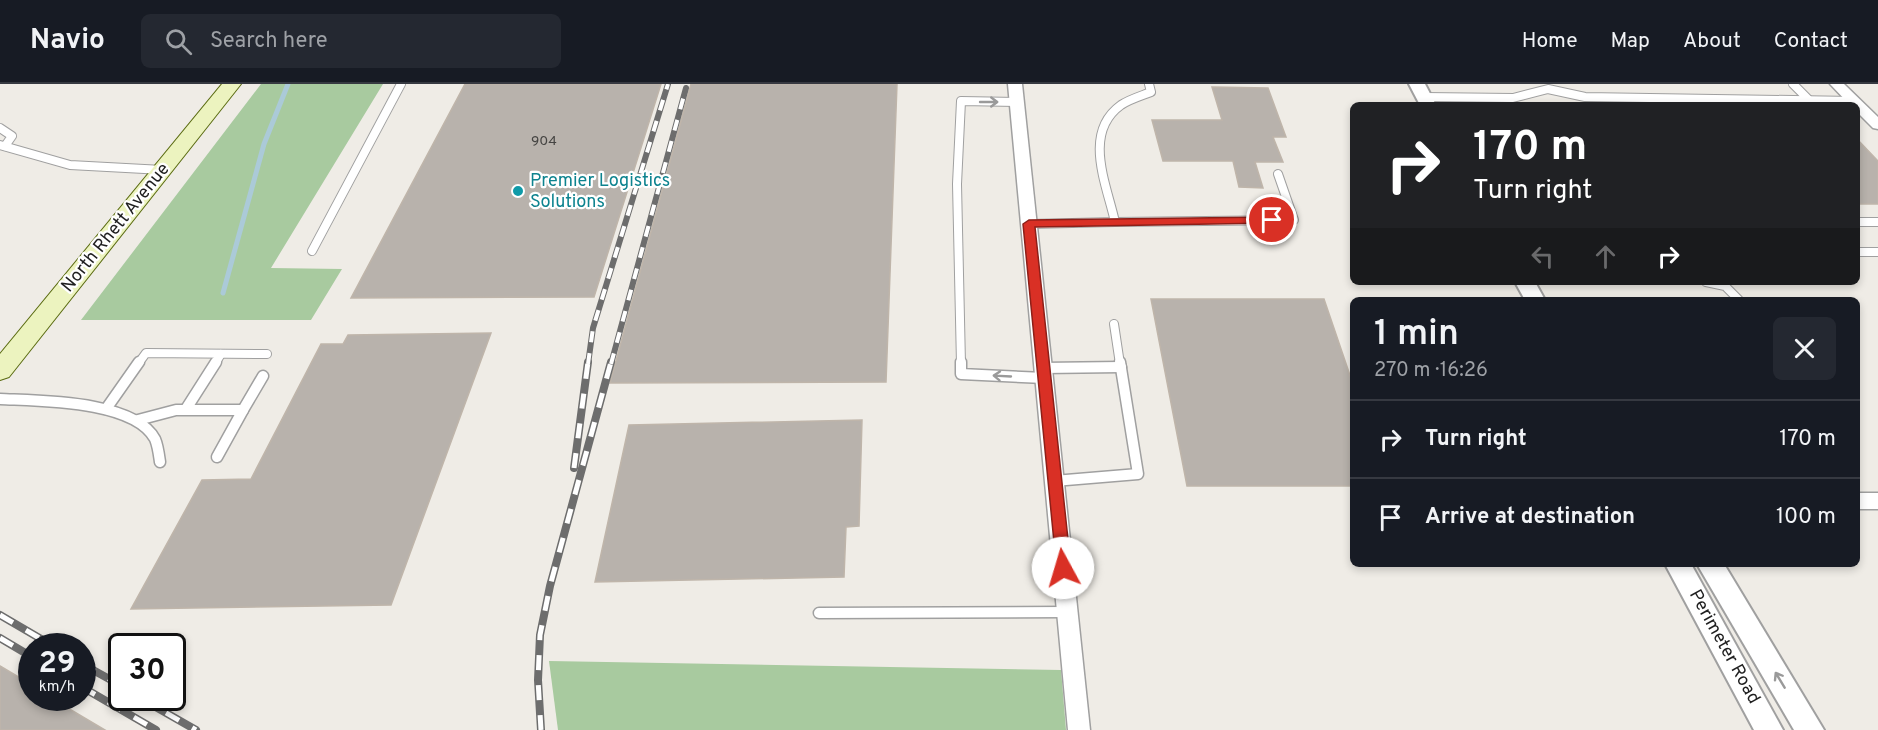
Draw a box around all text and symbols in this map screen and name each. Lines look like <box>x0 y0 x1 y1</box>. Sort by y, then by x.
search box <box>141 14 561 68</box>
text: Navio <box>30 23 105 59</box>
icon: search <box>162 25 195 58</box>
text: Search here <box>210 28 327 55</box>
text: Home <box>1522 28 1578 55</box>
text: Map <box>1611 28 1650 55</box>
text: About <box>1683 28 1741 55</box>
text: Contact <box>1774 28 1848 55</box>
one-way arrow <box>978 96 998 107</box>
text: 170 m <box>1473 122 1587 175</box>
icon: right <box>1374 126 1452 204</box>
house number: 904 <box>531 133 557 150</box>
street label: North Rhett Avenue <box>57 159 175 297</box>
place label: Premier Logistics Solutions <box>530 170 670 214</box>
text: Turn right <box>1473 174 1592 208</box>
marker: Premier Logistics Solutions <box>511 184 525 198</box>
pin <box>1246 194 1297 245</box>
icon: arrive <box>1255 203 1288 236</box>
icon: left <box>1526 240 1559 273</box>
icon: ahead <box>1589 240 1622 273</box>
icon: right <box>1652 240 1685 273</box>
text: 1 min <box>1374 312 1459 358</box>
button: close <box>1773 317 1836 380</box>
text: 270 m · 16:26 <box>1374 358 1488 384</box>
one-way arrow <box>993 370 1013 381</box>
icon: right <box>1374 423 1407 456</box>
text: Turn right <box>1425 426 1527 453</box>
text: 170 m <box>1779 426 1836 453</box>
icon: arrive <box>1374 501 1407 534</box>
text: Arrive at destination <box>1425 504 1635 531</box>
text: 100 m <box>1776 504 1836 531</box>
position arrow <box>1031 536 1095 600</box>
street label: Perimeter Road <box>1683 586 1765 708</box>
speed limit sign: 30 <box>108 633 186 711</box>
text: 29 <box>39 646 75 683</box>
one-way arrow <box>1773 672 1785 689</box>
text: km/h <box>39 678 75 697</box>

